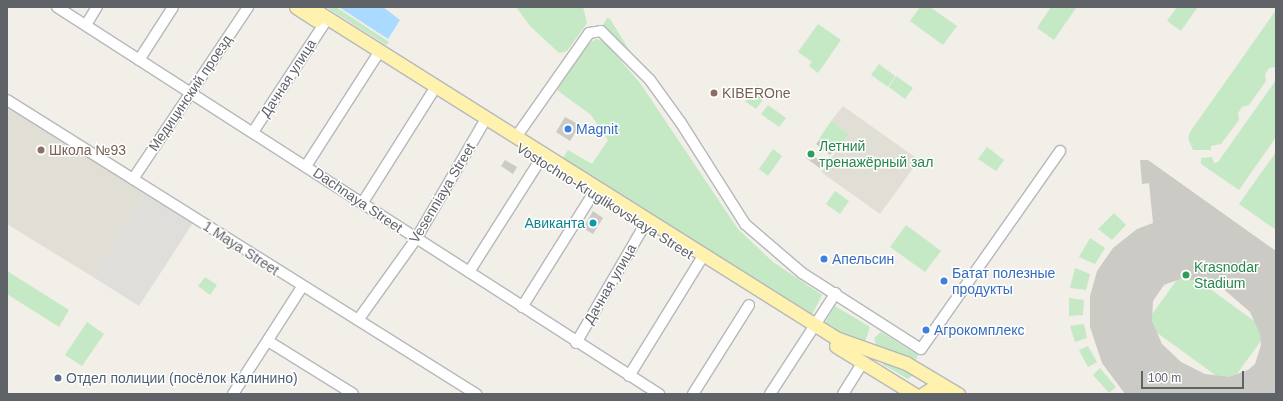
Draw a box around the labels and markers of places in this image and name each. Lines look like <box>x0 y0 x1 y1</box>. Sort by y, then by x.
place label: KIBEROne <box>722 85 790 101</box>
marker: KIBEROne <box>709 88 719 98</box>
place label: Magnit <box>576 121 618 137</box>
marker: Magnit <box>563 124 573 134</box>
place label: Летний тренажёрный зал <box>819 138 933 170</box>
place label: Школа №93 <box>49 142 126 158</box>
marker: Школа №93 <box>36 145 46 155</box>
marker: Летний тренажёрный зал <box>806 149 816 159</box>
place label: Авиканта <box>524 215 585 231</box>
marker: Авиканта <box>588 218 598 228</box>
place label: Апельсин <box>832 251 894 267</box>
marker: Апельсин <box>819 254 829 264</box>
place label: Krasnodar Stadium <box>1194 259 1259 292</box>
place label: Батат полезные продукты <box>952 265 1055 298</box>
marker: Krasnodar Stadium <box>1181 270 1191 280</box>
marker: Батат полезные продукты <box>939 276 949 286</box>
place label: Агрокомплекс <box>934 322 1025 338</box>
marker: Агрокомплекс <box>921 325 931 335</box>
place label: Отдел полиции (посёлок Калинино) <box>66 370 298 386</box>
marker: Отдел полиции (посёлок Калинино) <box>53 373 63 383</box>

